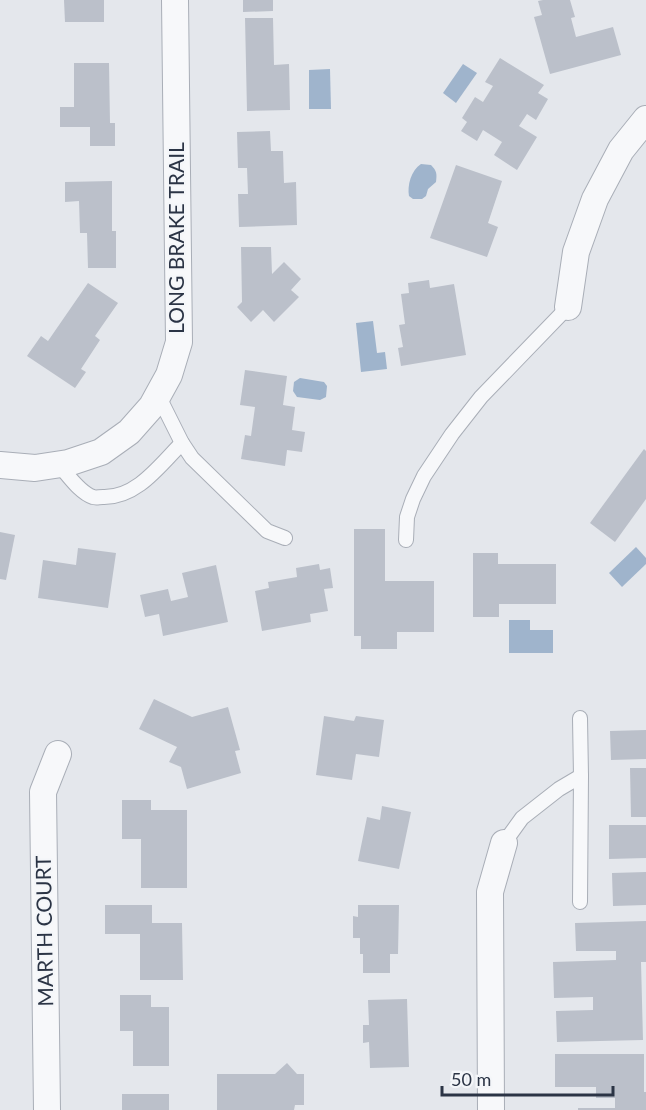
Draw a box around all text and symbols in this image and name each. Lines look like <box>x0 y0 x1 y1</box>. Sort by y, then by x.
street label: LONG BRAKE TRAIL <box>163 142 188 334</box>
street label: MARTH COURT <box>30 855 57 1007</box>
scale bar <box>442 1059 613 1097</box>
text: 50 m <box>451 1068 491 1090</box>

